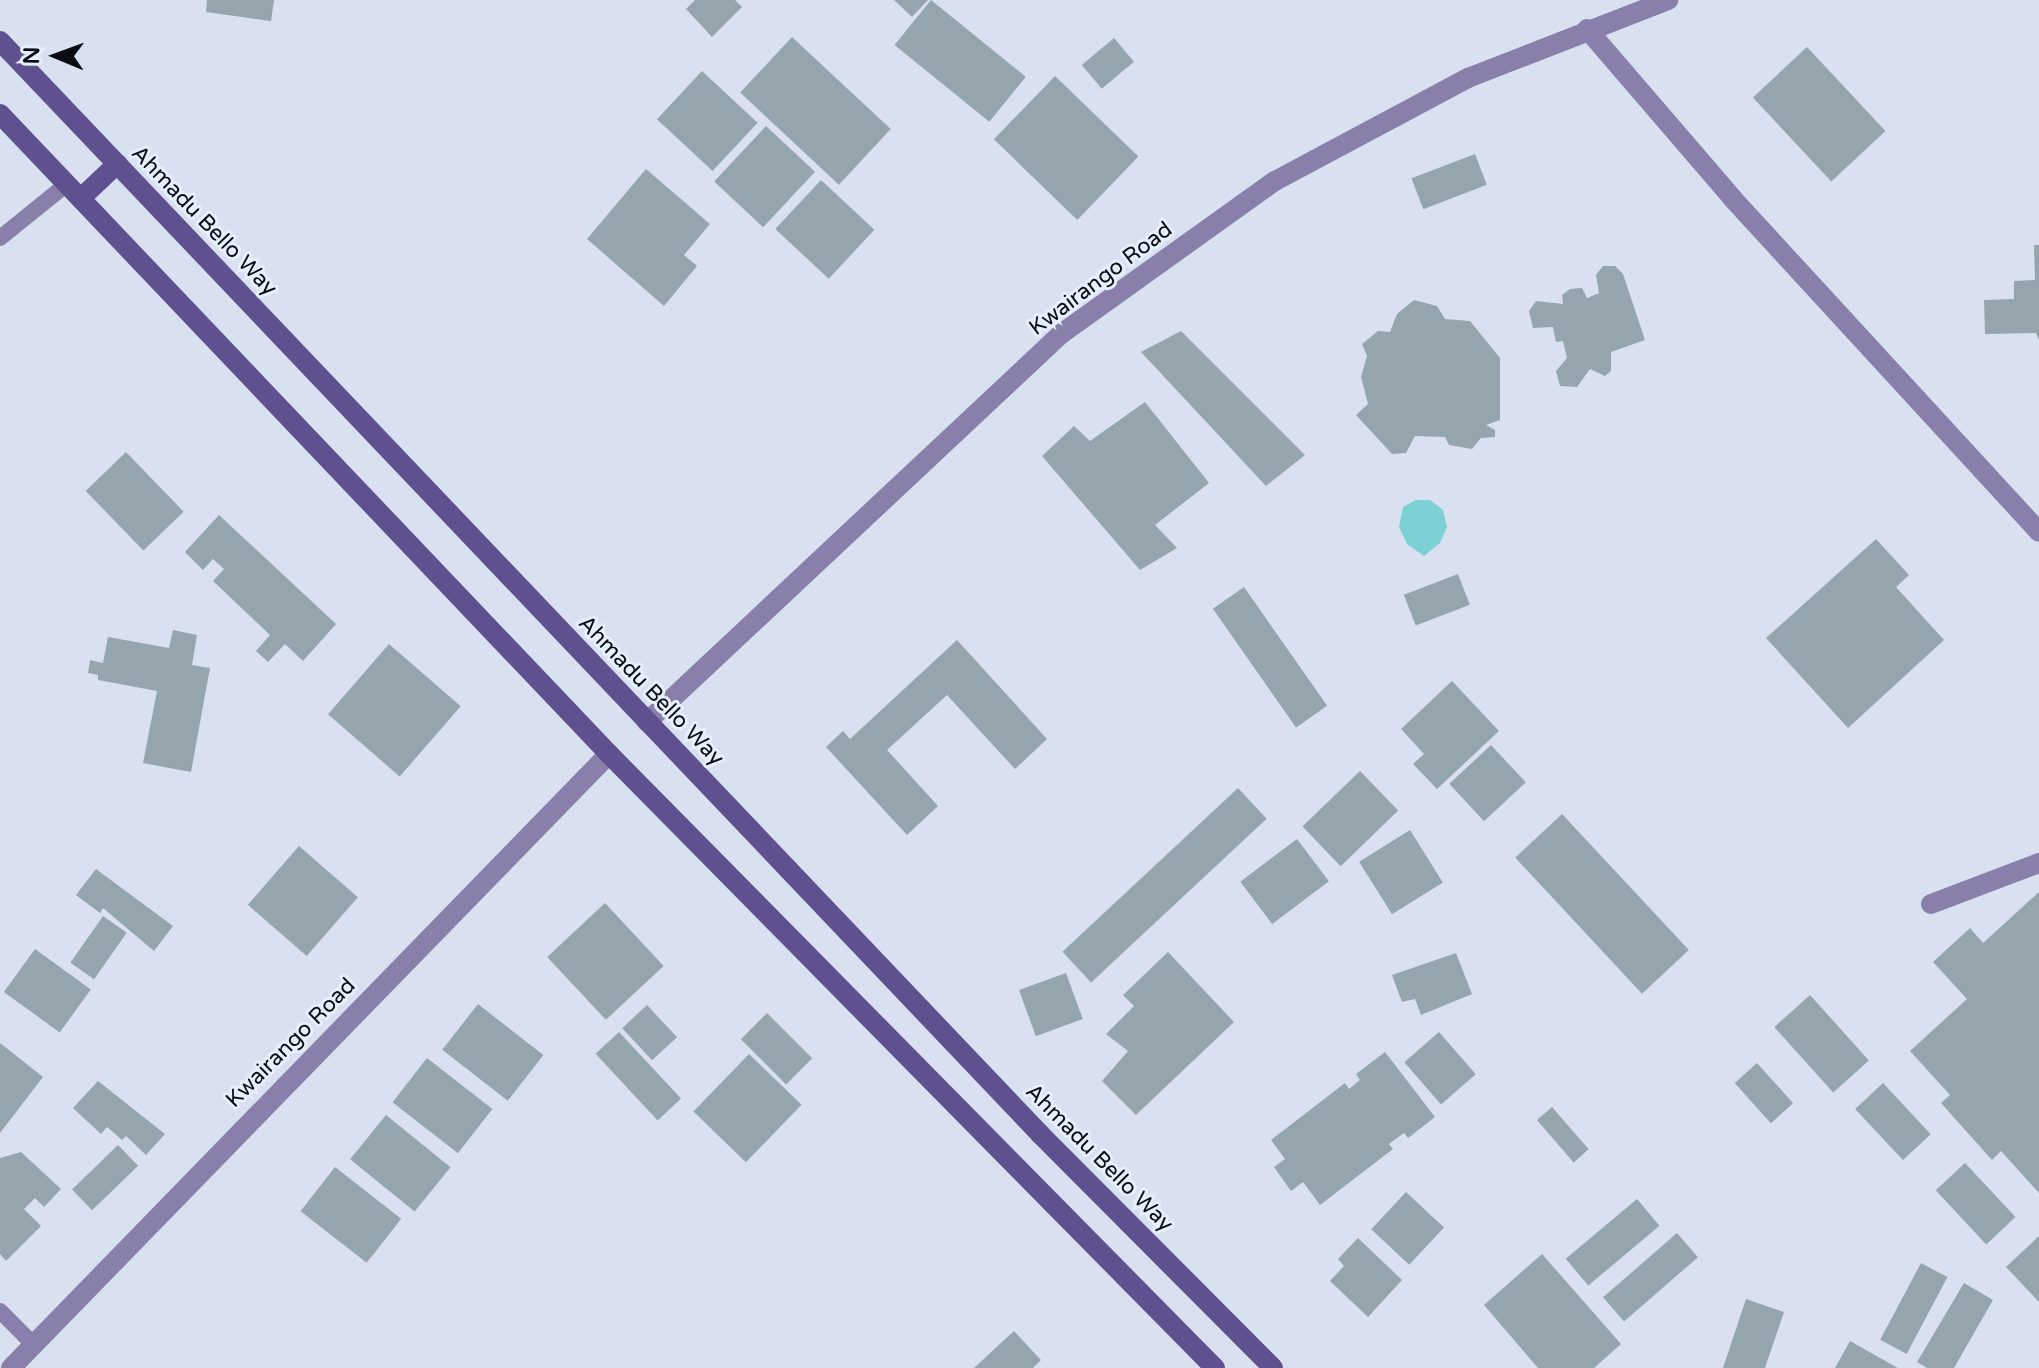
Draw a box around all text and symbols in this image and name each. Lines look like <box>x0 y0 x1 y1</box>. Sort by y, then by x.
north arrow <box>16 16 96 96</box>
text: N <box>19 47 45 65</box>
street label: Ahmadu Bello Way <box>126 141 282 301</box>
street label: Kwairango Road <box>1024 217 1178 341</box>
street label: Ahmadu Bello Way <box>573 611 729 771</box>
street label: Kwairango Road <box>221 973 361 1113</box>
street label: Ahmadu Bello Way <box>1020 1079 1178 1237</box>

